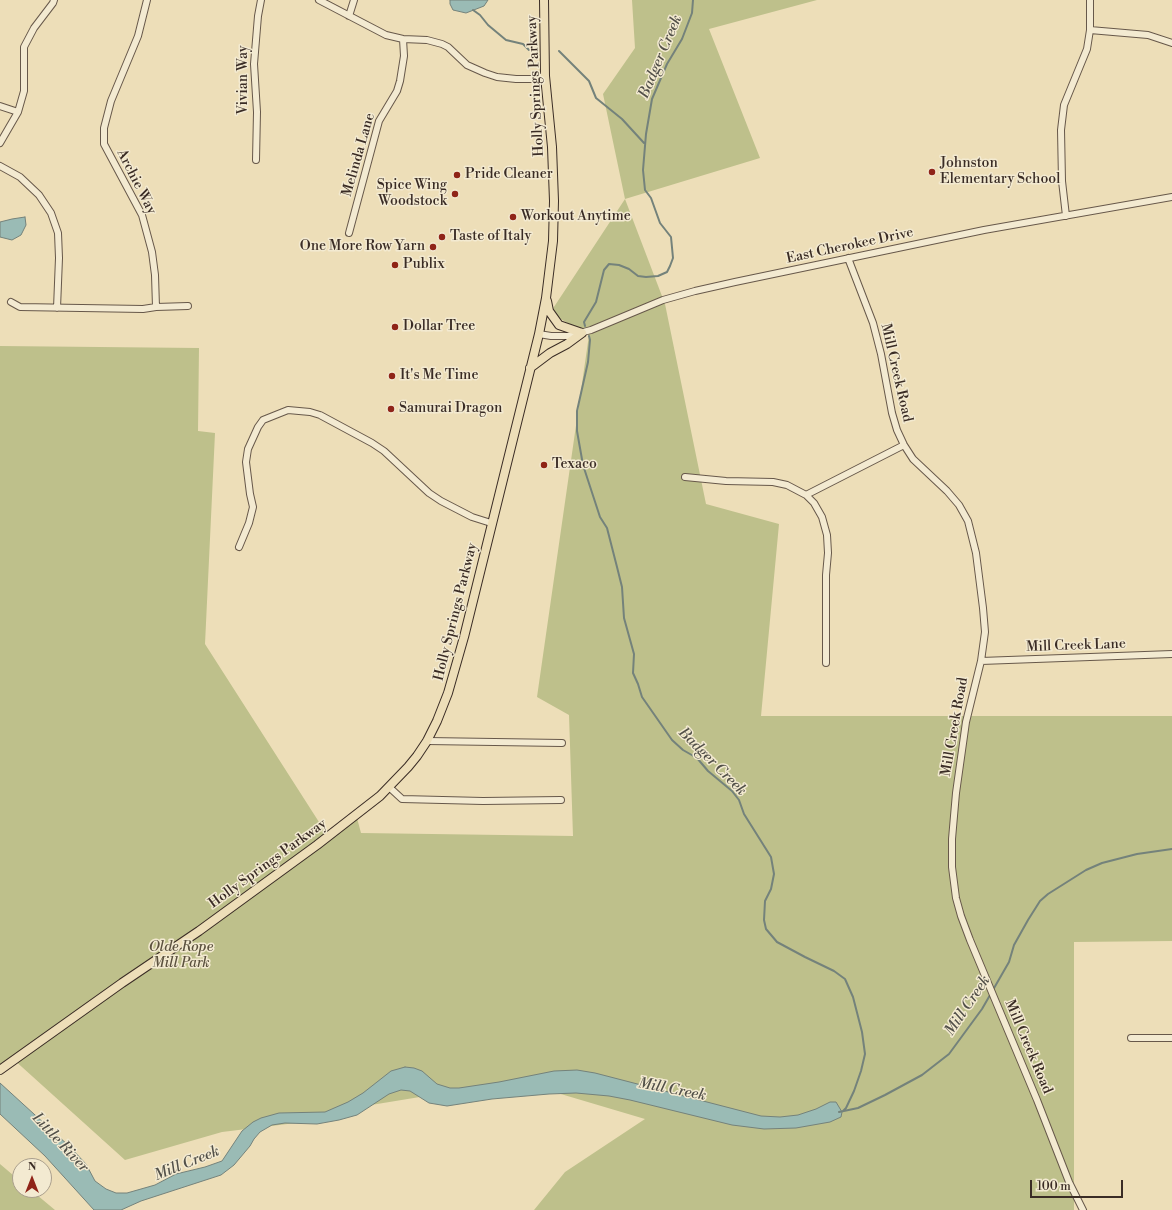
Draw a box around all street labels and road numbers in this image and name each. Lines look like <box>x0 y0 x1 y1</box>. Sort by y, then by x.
street label: Holly Springs Parkway <box>524 15 548 157</box>
street label: Vivian Way <box>236 45 252 115</box>
street label: Melinda Lane <box>339 111 379 199</box>
street label: Archie Way <box>112 147 160 217</box>
street label: East Cherokee Drive <box>785 224 915 268</box>
street label: Mill Creek Road <box>877 322 915 424</box>
street label: Holly Springs Parkway <box>431 541 481 683</box>
street label: Mill Creek Lane <box>1026 636 1126 656</box>
street label: Mill Creek Road <box>938 676 972 778</box>
street label: Holly Springs Parkway <box>206 816 330 912</box>
street label: Mill Creek Road <box>1001 997 1055 1097</box>

